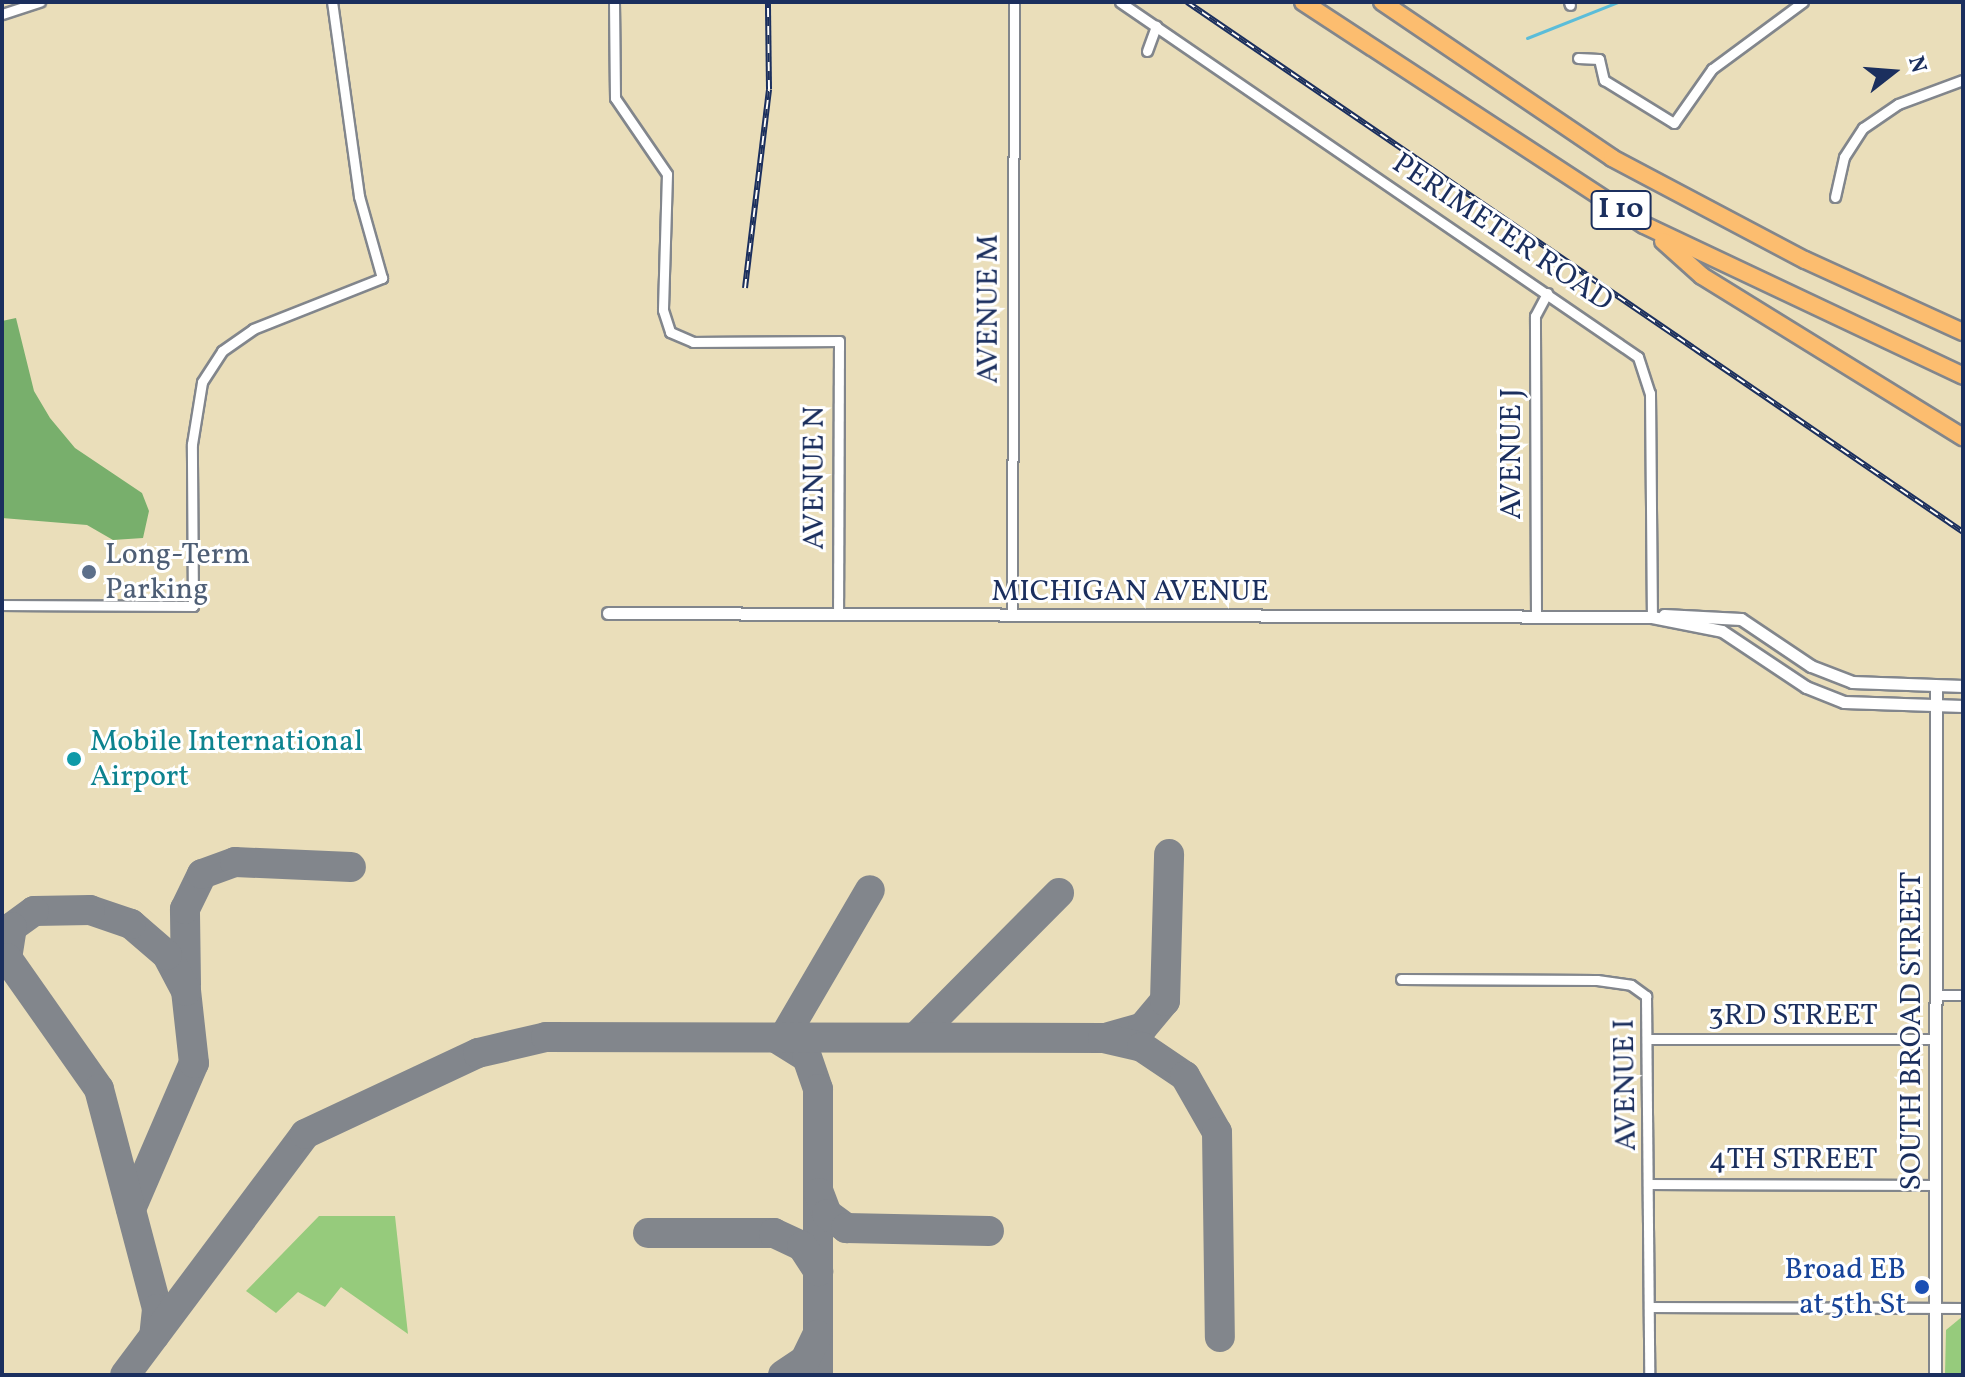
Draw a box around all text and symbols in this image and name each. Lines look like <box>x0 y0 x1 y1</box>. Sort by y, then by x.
north arrow <box>1853 32 1933 112</box>
text: N <box>1899 53 1934 77</box>
street label: PERIMETER ROAD <box>1385 146 1619 320</box>
road number: I 10 <box>1589 186 1653 234</box>
street label: AVENUE M <box>971 234 1007 384</box>
street label: AVENUE J <box>1494 388 1530 520</box>
street label: AVENUE N <box>797 406 833 550</box>
place label: Long-Term Parking <box>105 537 250 608</box>
marker: Long-Term Parking <box>80 563 98 581</box>
street label: MICHIGAN AVENUE <box>991 574 1269 610</box>
place label: Mobile International Airport <box>90 724 363 794</box>
marker: Mobile International Airport <box>65 750 83 768</box>
street label: SOUTH BROAD STREET <box>1894 871 1930 1191</box>
street label: 3RD STREET <box>1708 998 1878 1034</box>
street label: AVENUE I <box>1607 1019 1645 1151</box>
street label: 4TH STREET <box>1709 1142 1877 1178</box>
place label: Broad EB at 5th St <box>1784 1252 1906 1322</box>
marker: Broad EB at 5th St <box>1913 1278 1931 1296</box>

